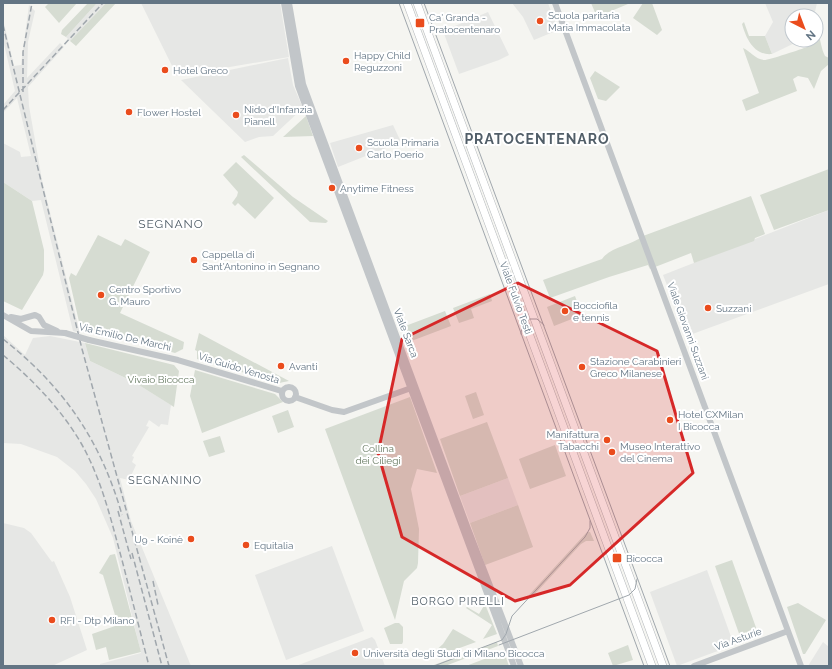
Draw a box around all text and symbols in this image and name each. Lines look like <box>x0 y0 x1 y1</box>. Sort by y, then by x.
north arrow <box>784 8 824 48</box>
place label: Scuola paritaria Maria Immacolata <box>548 10 631 33</box>
place label: Ca' Granda - Pratocentenaro <box>429 12 500 35</box>
marker: Scuola paritaria Maria Immacolata <box>535 16 545 26</box>
marker: Ca' Granda - Pratocentenaro <box>414 17 426 29</box>
text: N <box>803 27 818 43</box>
place label: Happy Child Reguzzoni <box>354 50 410 73</box>
marker: Happy Child Reguzzoni <box>341 56 351 66</box>
marker: Hotel Greco <box>160 65 170 75</box>
place label: Hotel Greco <box>173 65 228 76</box>
place label: Nido d'Infanzia Pianell <box>244 104 312 127</box>
marker: Flower Hostel <box>124 107 134 117</box>
place label: Flower Hostel <box>137 107 201 118</box>
marker: Nido d'Infanzia Pianell <box>231 110 241 120</box>
district label: PRATOCENTENARO <box>464 131 610 147</box>
place label: Scuola Primaria Carlo Poerio <box>367 137 439 160</box>
marker: Scuola Primaria Carlo Poerio <box>354 143 364 153</box>
marker: Anytime Fitness <box>327 183 337 193</box>
place label: Anytime Fitness <box>340 183 414 194</box>
district label: SEGNANO <box>138 217 204 231</box>
place label: Cappella di Sant'Antonino in Segnano <box>202 249 320 272</box>
marker: Cappella di Sant'Antonino in Segnano <box>189 255 199 265</box>
street label: Viale Fulvio Testi <box>498 260 534 336</box>
street label: Viale Giovanni Suzzani <box>665 281 711 381</box>
place label: Centro Sportivo G. Mauro <box>109 284 181 307</box>
marker: Centro Sportivo G. Mauro <box>96 290 106 300</box>
place label: Bocciofila e tennis <box>573 300 618 323</box>
marker: Suzzani <box>703 303 713 313</box>
place label: Suzzani <box>716 303 751 314</box>
marker: Bocciofila e tennis <box>560 306 570 316</box>
street label: Viale Sarca <box>392 307 420 359</box>
street label: Via Emilio De Marchi <box>78 321 172 353</box>
street label: Via Guido Venosta <box>197 350 281 386</box>
place label: Stazione Carabinieri Greco Milanese <box>590 356 681 379</box>
marker: Avanti <box>276 361 286 371</box>
place label: Avanti <box>289 361 317 372</box>
marker: Stazione Carabinieri Greco Milanese <box>577 362 587 372</box>
park label: Vivaio Bicocca <box>128 374 194 385</box>
place label: Hotel CXMilan I Bicocca <box>678 409 744 432</box>
marker: Hotel CXMilan I Bicocca <box>665 415 675 425</box>
place label: Manifattura Tabacchi <box>547 429 599 452</box>
marker: Manifattura Tabacchi <box>602 435 612 445</box>
place label: Museo Interattivo del Cinema <box>620 441 700 464</box>
park label: Collina dei Ciliegi <box>356 443 401 466</box>
marker: Museo Interattivo del Cinema <box>607 447 617 457</box>
district label: SEGNANINO <box>128 474 202 487</box>
place label: U9 - Koinè <box>134 534 183 545</box>
marker: U9 - Koinè <box>186 534 196 544</box>
marker: Equitalia <box>241 540 251 550</box>
place label: Equitalia <box>254 540 293 551</box>
marker: Bicocca <box>611 552 623 564</box>
place label: Bicocca <box>626 553 663 564</box>
district label: BORGO PIRELLI <box>411 595 505 608</box>
marker: RFI - Dtp Milano <box>47 615 57 625</box>
place label: RFI - Dtp Milano <box>60 615 134 626</box>
street label: Via Asturie <box>713 625 763 653</box>
marker: Università degli Studi di Milano Bicocca <box>350 648 360 658</box>
place label: Università degli Studi di Milano Bicocca <box>363 648 544 659</box>

